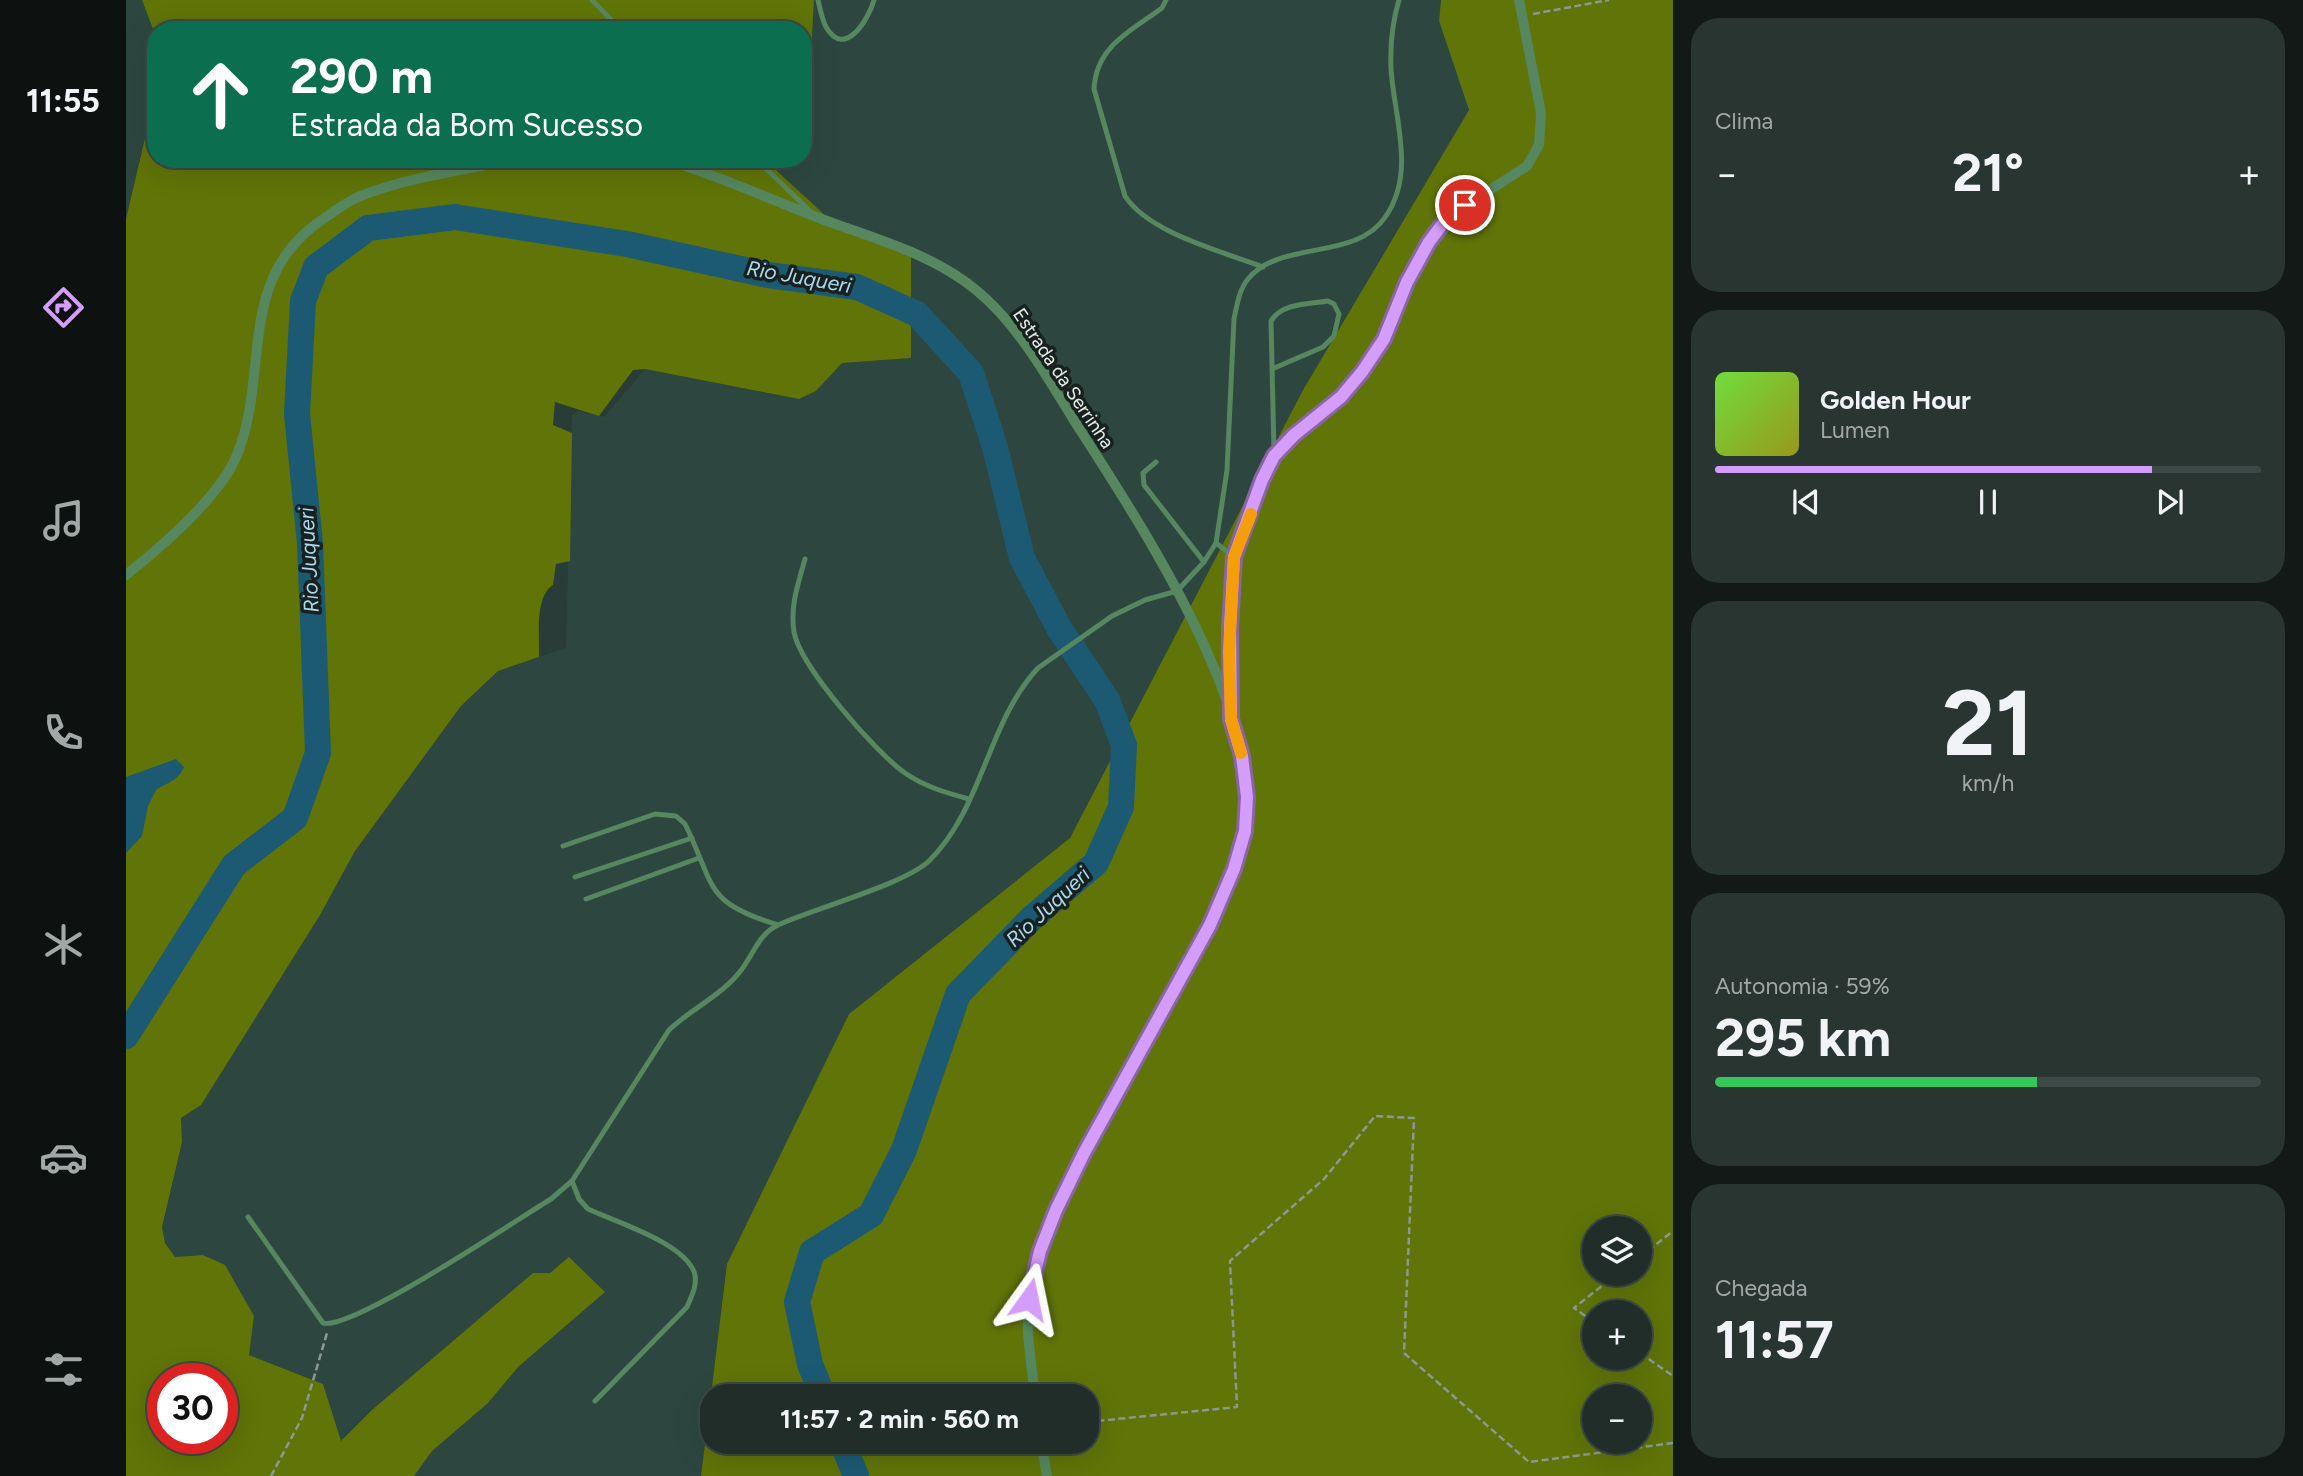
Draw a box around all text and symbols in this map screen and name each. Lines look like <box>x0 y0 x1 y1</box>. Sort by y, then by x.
text: 290 m <box>290 46 433 105</box>
icon: ahead <box>175 49 266 140</box>
text: 11:55 <box>26 82 100 120</box>
text: Estrada da Bom Sucesso <box>290 106 643 144</box>
text: Clima <box>1715 107 1773 135</box>
text: 21° <box>1952 142 2024 204</box>
text: − <box>1715 151 1739 197</box>
text: + <box>2237 151 2261 197</box>
pin <box>1435 175 1495 235</box>
icon: arrive <box>1446 186 1484 224</box>
water label: Rio Juqueri <box>745 255 853 298</box>
icon: directions <box>39 283 88 332</box>
street label: Estrada da Serrinha <box>1008 304 1119 453</box>
text: Golden Hour <box>1820 384 1971 416</box>
text: Lumen <box>1820 416 1890 444</box>
icon: previous <box>1787 483 1825 521</box>
icon: pause <box>1969 483 2007 521</box>
icon: next <box>2151 483 2189 521</box>
icon: music <box>39 496 88 545</box>
water label: Rio Juqueri <box>293 507 324 613</box>
text: 21 <box>1942 669 2034 778</box>
icon: phone <box>39 708 88 757</box>
text: km/h <box>1962 769 2014 797</box>
water label: Rio Juqueri <box>1001 861 1095 952</box>
icon: climate <box>39 920 88 969</box>
text: Autonomia · 59% <box>1715 972 1890 1000</box>
text: 295 km <box>1715 1007 1891 1069</box>
icon: car <box>39 1133 88 1182</box>
map controls <box>1582 1216 1652 1454</box>
button: layers <box>1582 1216 1652 1286</box>
position arrow <box>992 1262 1066 1336</box>
text: Chegada <box>1715 1274 1807 1302</box>
button: + <box>1582 1300 1652 1370</box>
text: 11:57 <box>1715 1309 1834 1371</box>
icon: filters <box>39 1345 88 1394</box>
speed limit sign: 30 <box>147 1363 238 1454</box>
button: − <box>1582 1384 1652 1454</box>
text: 11:57 · 2 min · 560 m <box>780 1403 1019 1435</box>

